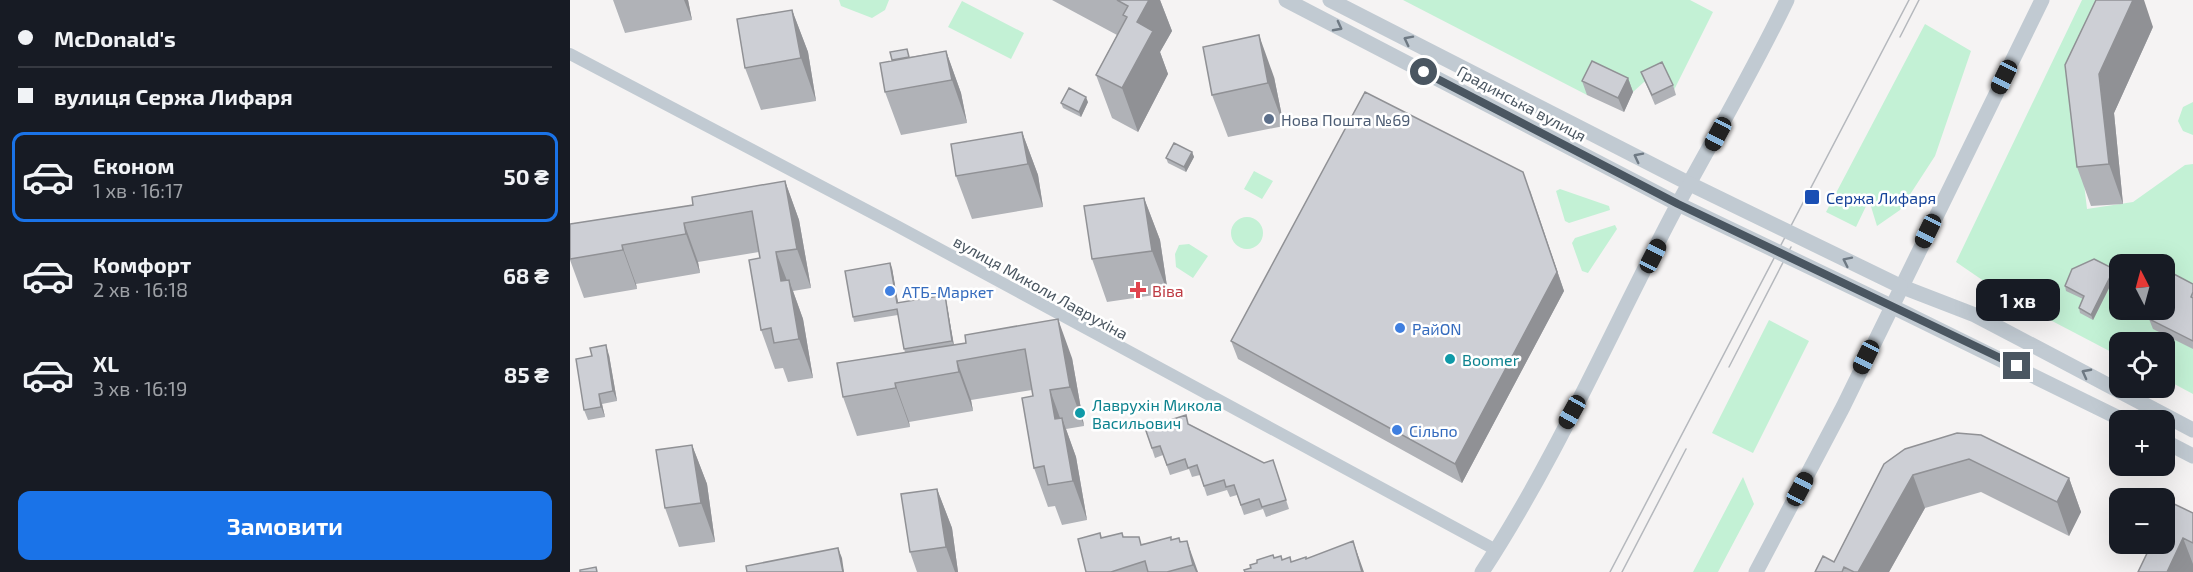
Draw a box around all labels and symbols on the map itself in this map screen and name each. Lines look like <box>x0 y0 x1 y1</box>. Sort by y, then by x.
one-way arrow <box>1332 20 1342 31</box>
one-way arrow <box>1404 36 1415 47</box>
car <box>1988 57 2020 97</box>
route start <box>1410 58 1437 85</box>
street label: Градинська вулиця <box>1454 61 1590 146</box>
place label: Нова Пошта №69 <box>1281 110 1410 129</box>
marker: Нова Пошта №69 <box>1262 112 1276 126</box>
car <box>1702 114 1734 154</box>
one-way arrow <box>1634 152 1645 164</box>
marker: Сержа Лифаря <box>1803 188 1821 206</box>
place label: Сержа Лифаря <box>1826 188 1936 207</box>
car <box>1912 211 1944 251</box>
street label: вулиця Миколи Лаврухіна <box>950 231 1131 344</box>
car <box>1637 236 1669 276</box>
north arrow <box>2109 254 2175 320</box>
one-way arrow <box>1843 256 1854 268</box>
callout: 1 хв <box>1975 279 2059 321</box>
marker: Віва <box>1129 281 1147 299</box>
place label: Віва <box>1152 281 1184 300</box>
place label: АТБ-Маркет <box>902 282 994 301</box>
marker: АТБ-Маркет <box>883 284 897 298</box>
place label: РайON <box>1412 319 1462 338</box>
marker: РайON <box>1393 321 1407 335</box>
car <box>1850 337 1882 377</box>
place label: Boomer <box>1462 350 1520 369</box>
marker: Boomer <box>1443 352 1457 366</box>
route end <box>2003 352 2030 379</box>
one-way arrow <box>2081 369 2092 380</box>
car <box>1555 392 1589 432</box>
place label: Лаврухін Микола Васильович <box>1092 395 1222 432</box>
marker: Лаврухін Микола Васильович <box>1073 406 1087 420</box>
place label: Сільпо <box>1409 421 1458 440</box>
marker: Сільпо <box>1390 423 1404 437</box>
car <box>1784 469 1816 509</box>

